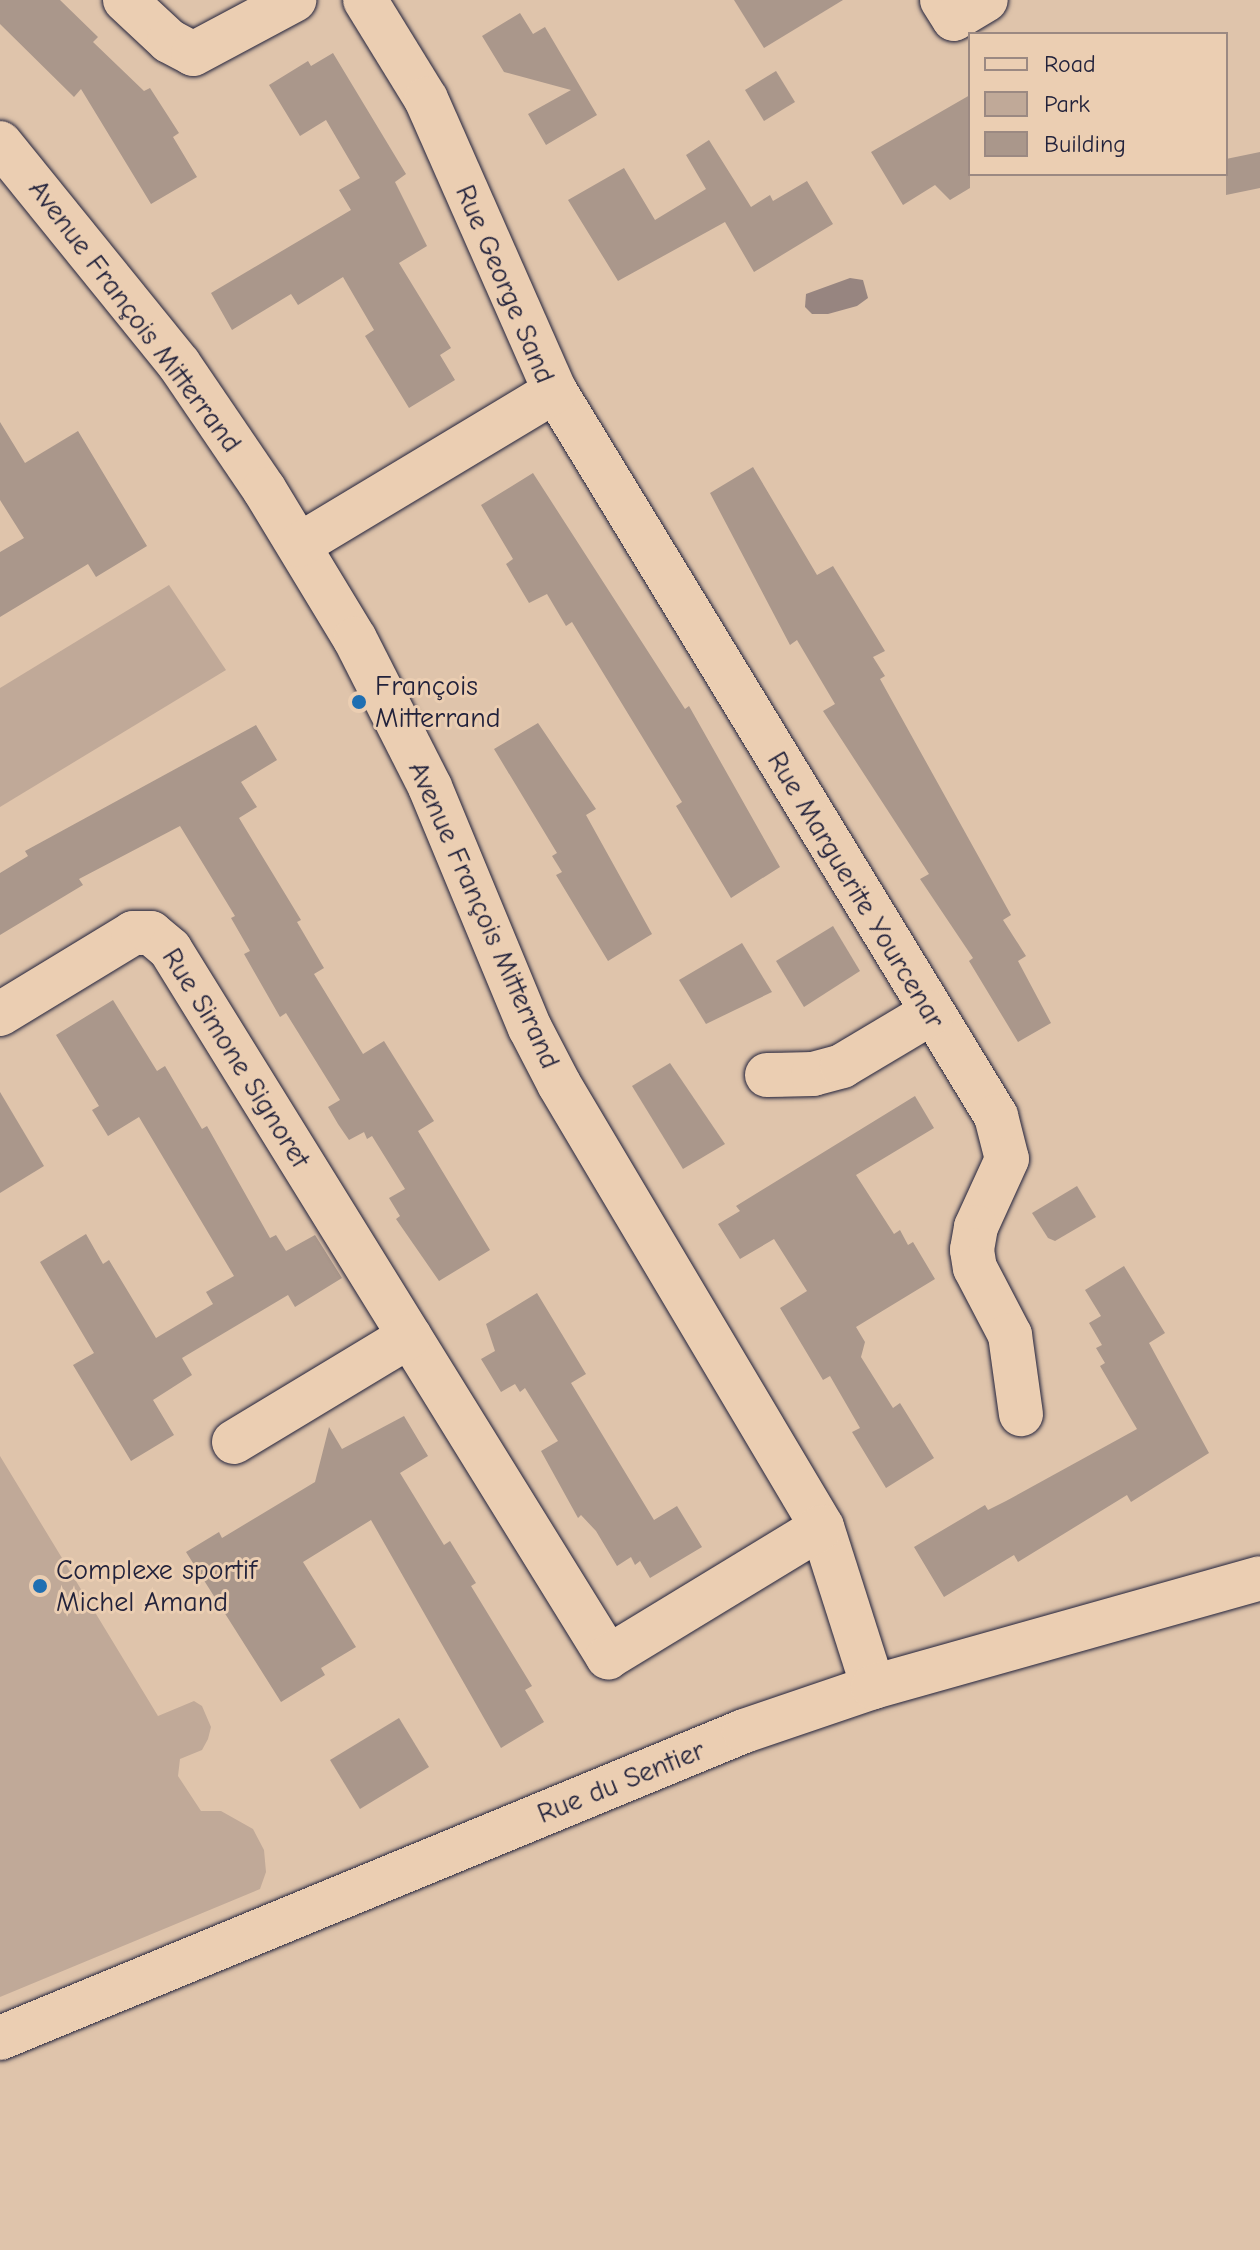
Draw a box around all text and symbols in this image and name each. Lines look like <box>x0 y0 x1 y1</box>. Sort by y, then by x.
legend <box>968 32 1228 176</box>
text: Road <box>1044 50 1096 78</box>
text: Park <box>1044 90 1090 118</box>
text: Building <box>1044 130 1126 158</box>
street label: Avenue François Mitterrand <box>22 173 248 459</box>
street label: Rue George Sand <box>448 180 562 388</box>
place label: François Mitterrand <box>375 669 501 735</box>
marker: François Mitterrand <box>350 693 368 711</box>
street label: Rue Marguerite Yourcenar <box>760 746 952 1034</box>
street label: Avenue François Mitterrand <box>401 756 567 1074</box>
street label: Rue Simone Signoret <box>155 942 317 1174</box>
place label: Complexe sportif Michel Amand <box>56 1553 257 1619</box>
marker: Complexe sportif Michel Amand <box>31 1577 49 1595</box>
street label: Rue du Sentier <box>532 1733 710 1831</box>

